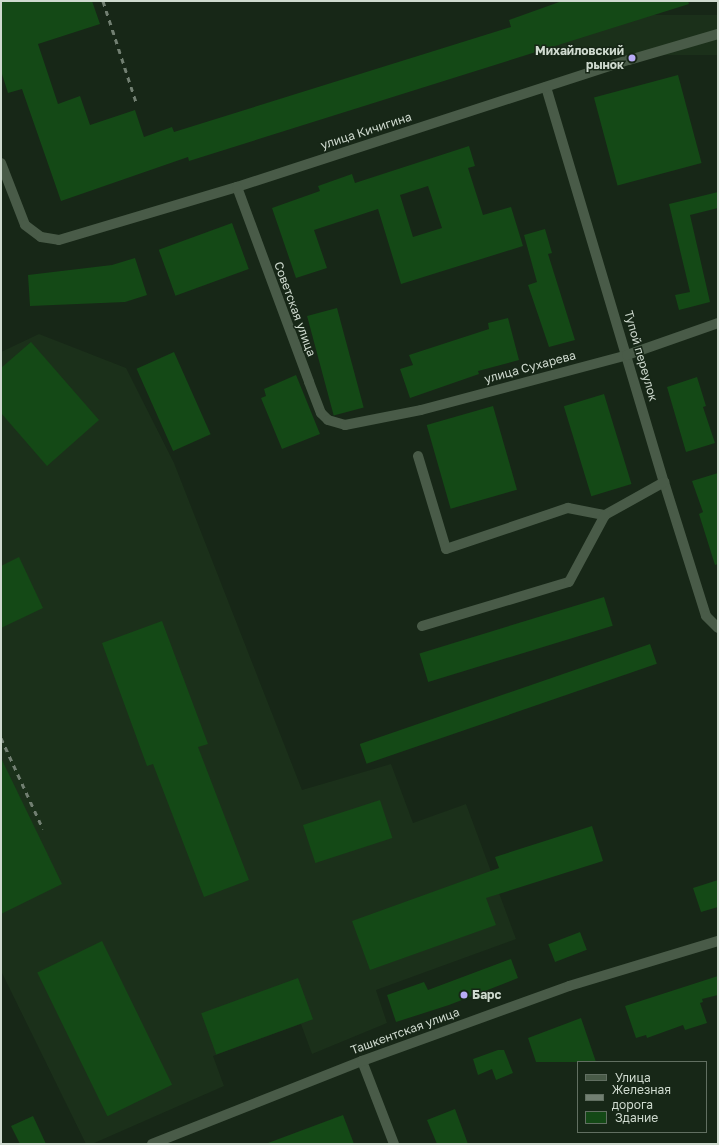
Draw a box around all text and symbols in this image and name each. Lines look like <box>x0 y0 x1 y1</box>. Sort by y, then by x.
place label: Михайловский рынок <box>535 44 624 72</box>
marker: Михайловский рынок <box>627 53 637 63</box>
street label: улица Кичигина <box>319 110 413 152</box>
street label: Советская улица <box>271 260 319 358</box>
street label: Тупой переулок <box>621 309 661 403</box>
street label: улица Сухарева <box>483 348 577 386</box>
place label: Барс <box>472 988 501 1002</box>
marker: Барс <box>459 990 469 1000</box>
street label: Ташкентская улица <box>349 1005 461 1057</box>
legend <box>577 1061 707 1133</box>
text: Улица <box>615 1070 651 1085</box>
text: Железная дорога <box>612 1082 671 1112</box>
text: Здание <box>615 1110 658 1125</box>

